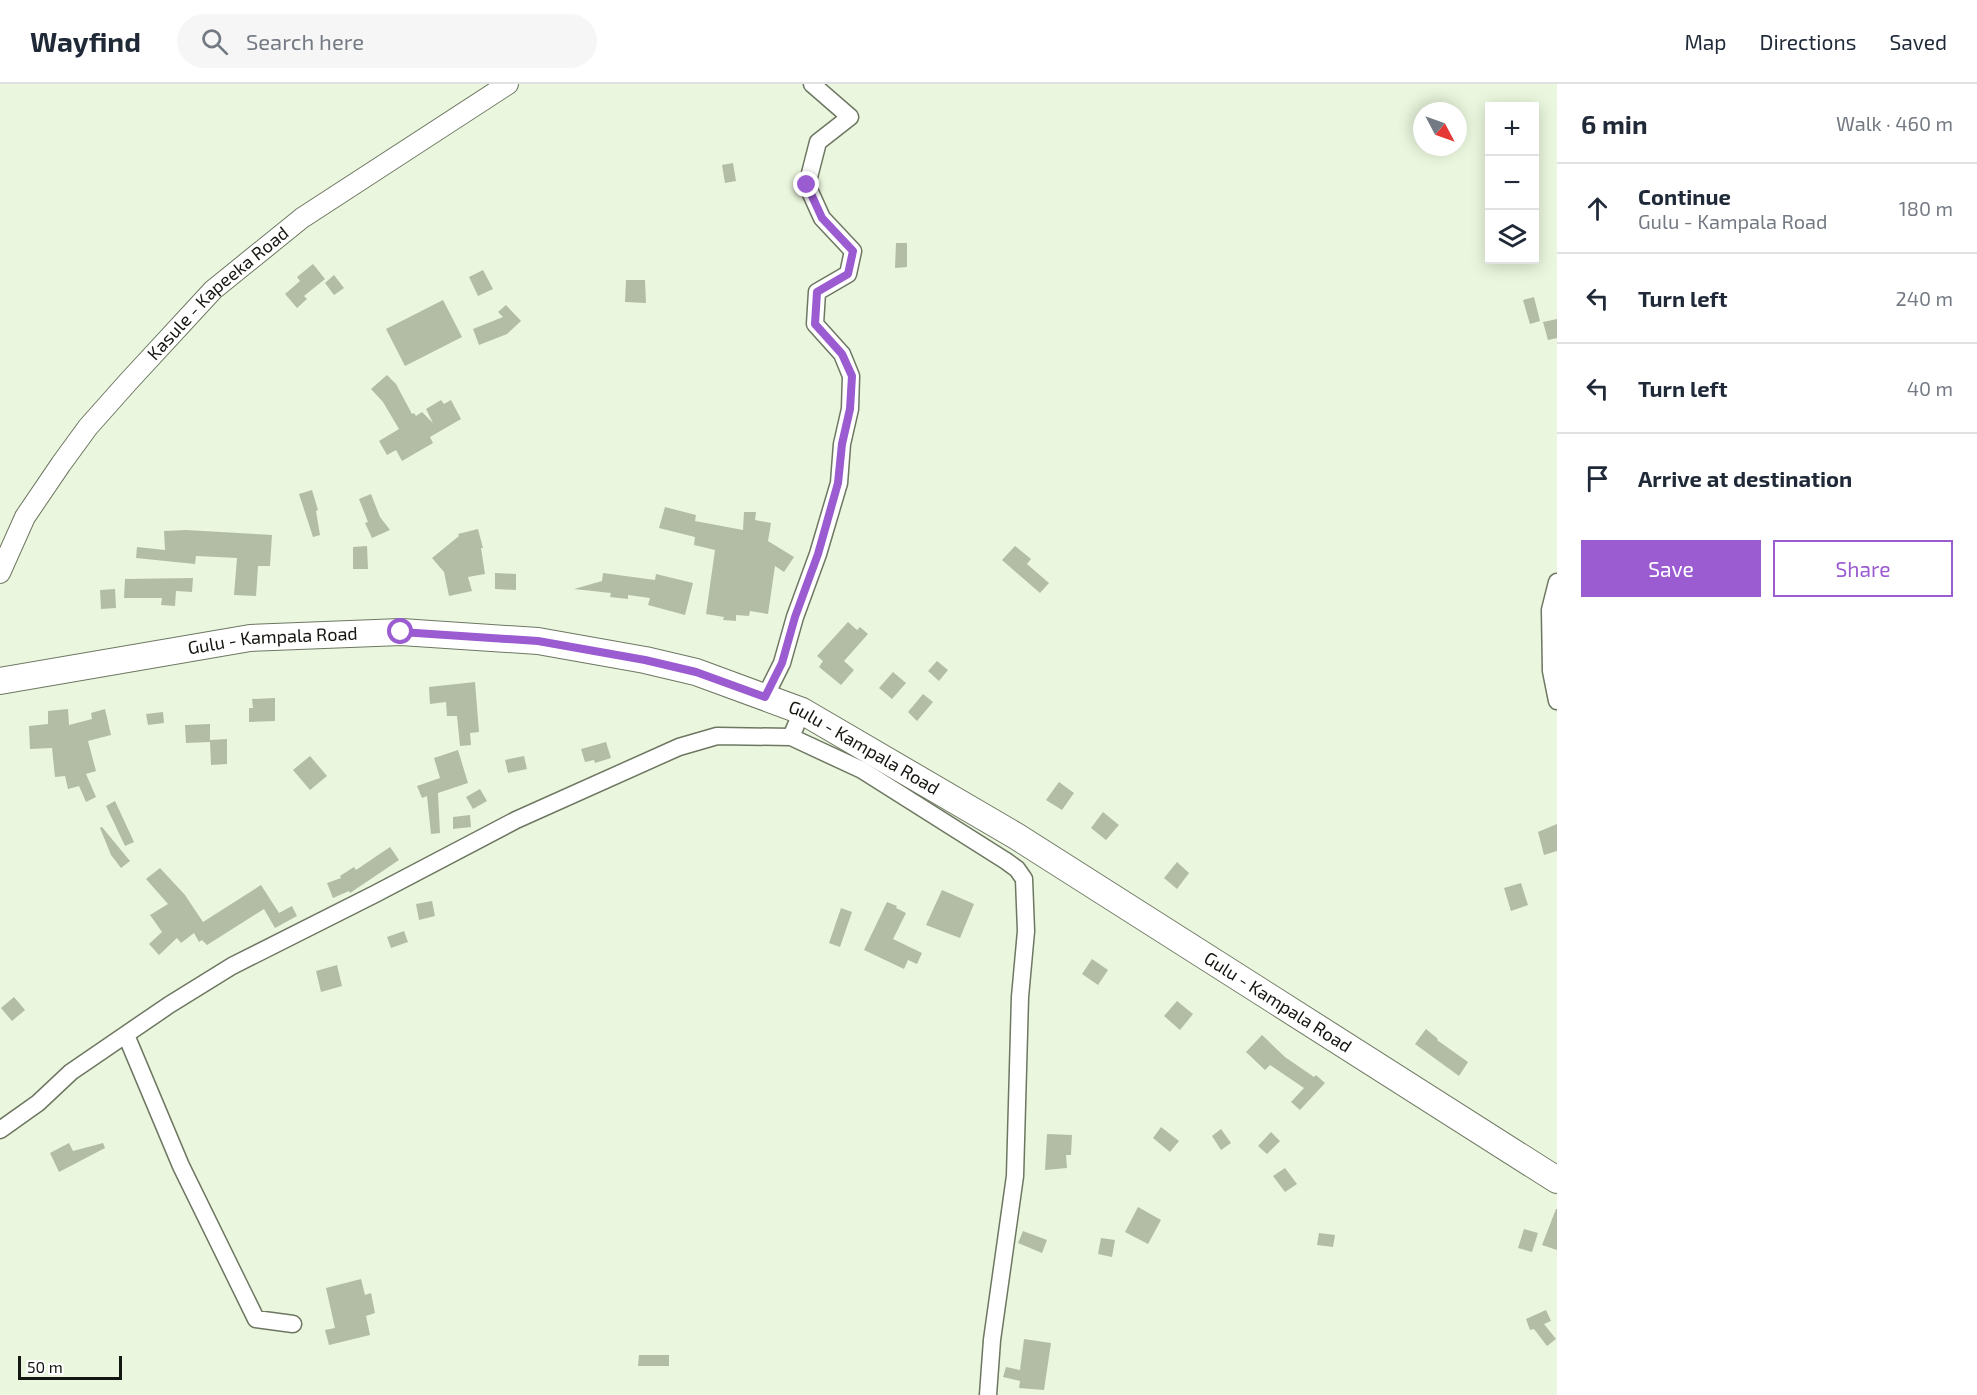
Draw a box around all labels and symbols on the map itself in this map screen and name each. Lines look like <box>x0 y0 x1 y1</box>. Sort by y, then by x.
north arrow <box>1413 102 1467 156</box>
route end <box>793 171 819 197</box>
street label: Kasule - Kapeeka Road <box>142 221 293 364</box>
route start <box>387 618 413 644</box>
street label: Gulu - Kampala Road <box>186 622 358 659</box>
street label: Gulu - Kampala Road <box>786 695 944 799</box>
street label: Gulu - Kampala Road <box>1200 946 1356 1057</box>
scale bar <box>18 1353 122 1380</box>

